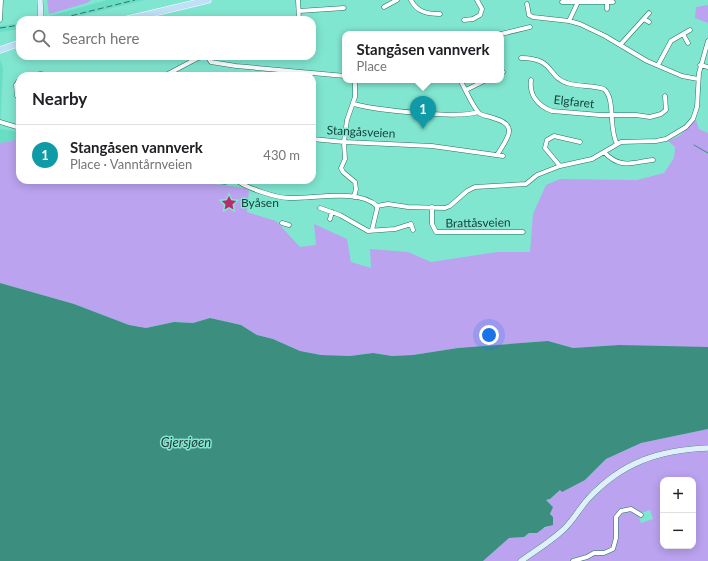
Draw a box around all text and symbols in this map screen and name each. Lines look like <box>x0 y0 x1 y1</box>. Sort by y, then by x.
search box <box>16 16 316 60</box>
icon: search <box>30 27 52 49</box>
text: Search here <box>62 29 139 47</box>
popup <box>342 31 504 83</box>
text: Stangåsen vannverk <box>357 40 489 58</box>
text: Place <box>357 58 387 74</box>
text: Nearby <box>32 88 87 109</box>
street label: Elgfaret <box>553 92 596 111</box>
pin: 1 <box>410 96 436 129</box>
street label: Stangåsveien <box>326 122 396 141</box>
text: Stangåsen vannverk <box>70 138 203 156</box>
text: 1 <box>41 147 49 163</box>
text: 430 m <box>263 147 300 163</box>
text: Place · Vanntårnveien <box>70 156 192 172</box>
place icon: Byåsen <box>220 194 238 212</box>
place label: Byåsen <box>241 195 279 210</box>
street label: Brattåsveien <box>445 214 511 231</box>
your location <box>479 325 499 345</box>
water label: Gjersjøen <box>161 434 211 450</box>
map controls <box>660 477 696 549</box>
button: + <box>660 477 696 513</box>
button: − <box>660 513 696 549</box>

